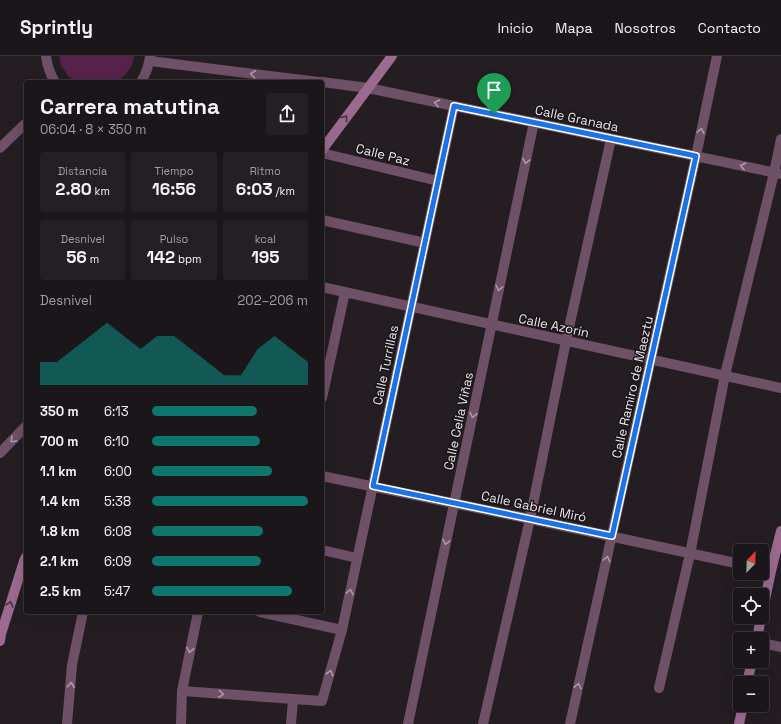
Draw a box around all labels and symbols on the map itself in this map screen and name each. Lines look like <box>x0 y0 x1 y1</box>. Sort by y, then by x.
one-way arrow <box>249 70 256 79</box>
pin <box>477 73 511 114</box>
one-way arrow <box>434 99 441 107</box>
street label: Calle Granada <box>534 101 621 136</box>
one-way arrow <box>340 116 347 123</box>
one-way arrow <box>697 128 705 135</box>
street label: Calle Paz <box>354 140 412 169</box>
one-way arrow <box>522 157 530 164</box>
one-way arrow <box>740 163 746 171</box>
one-way arrow <box>496 285 504 291</box>
street label: Calle Azorín <box>517 310 591 341</box>
street label: Calle Ramiro de Maeztu <box>608 314 657 460</box>
street label: Calle Turrillas <box>369 324 402 407</box>
street label: Calle Celia Viñas <box>440 370 477 472</box>
one-way arrow <box>469 412 477 418</box>
one-way arrow <box>10 435 18 443</box>
street label: Calle Gabriel Miró <box>480 487 588 526</box>
one-way arrow <box>443 539 451 546</box>
north arrow <box>733 544 769 580</box>
one-way arrow <box>602 556 610 562</box>
one-way arrow <box>345 589 353 595</box>
one-way arrow <box>5 600 14 607</box>
one-way arrow <box>187 647 195 653</box>
one-way arrow <box>325 670 333 676</box>
one-way arrow <box>66 682 75 688</box>
one-way arrow <box>574 683 582 689</box>
one-way arrow <box>218 690 224 699</box>

